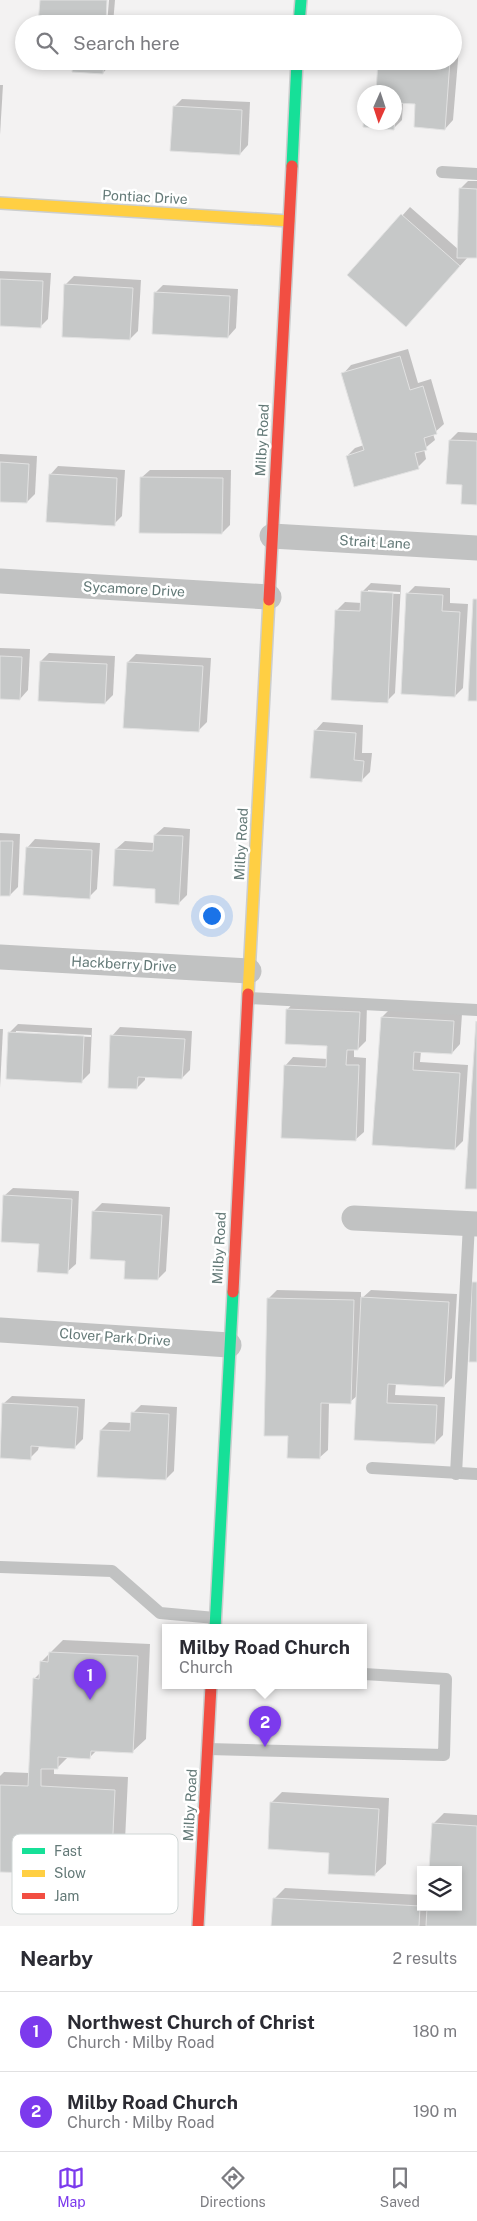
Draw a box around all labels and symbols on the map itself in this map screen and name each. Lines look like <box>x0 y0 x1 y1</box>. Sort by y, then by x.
north arrow <box>357 85 402 130</box>
street label: Pontiac Drive <box>102 187 188 207</box>
street label: Milby Road <box>252 403 272 477</box>
street label: Strait Lane <box>339 532 411 552</box>
street label: Sycamore Drive <box>83 578 186 600</box>
street label: Milby Road <box>231 807 251 881</box>
your location <box>199 903 225 929</box>
street label: Hackberry Drive <box>71 953 177 975</box>
street label: Milby Road <box>209 1211 229 1285</box>
street label: Clover Park Drive <box>59 1325 171 1349</box>
pin: 1 <box>74 1659 106 1700</box>
pin: 2 <box>249 1706 281 1747</box>
street label: Milby Road <box>180 1768 200 1842</box>
legend <box>12 1834 178 1914</box>
text: Fast <box>54 1843 82 1859</box>
text: Slow <box>54 1865 86 1881</box>
text: Jam <box>54 1888 79 1904</box>

